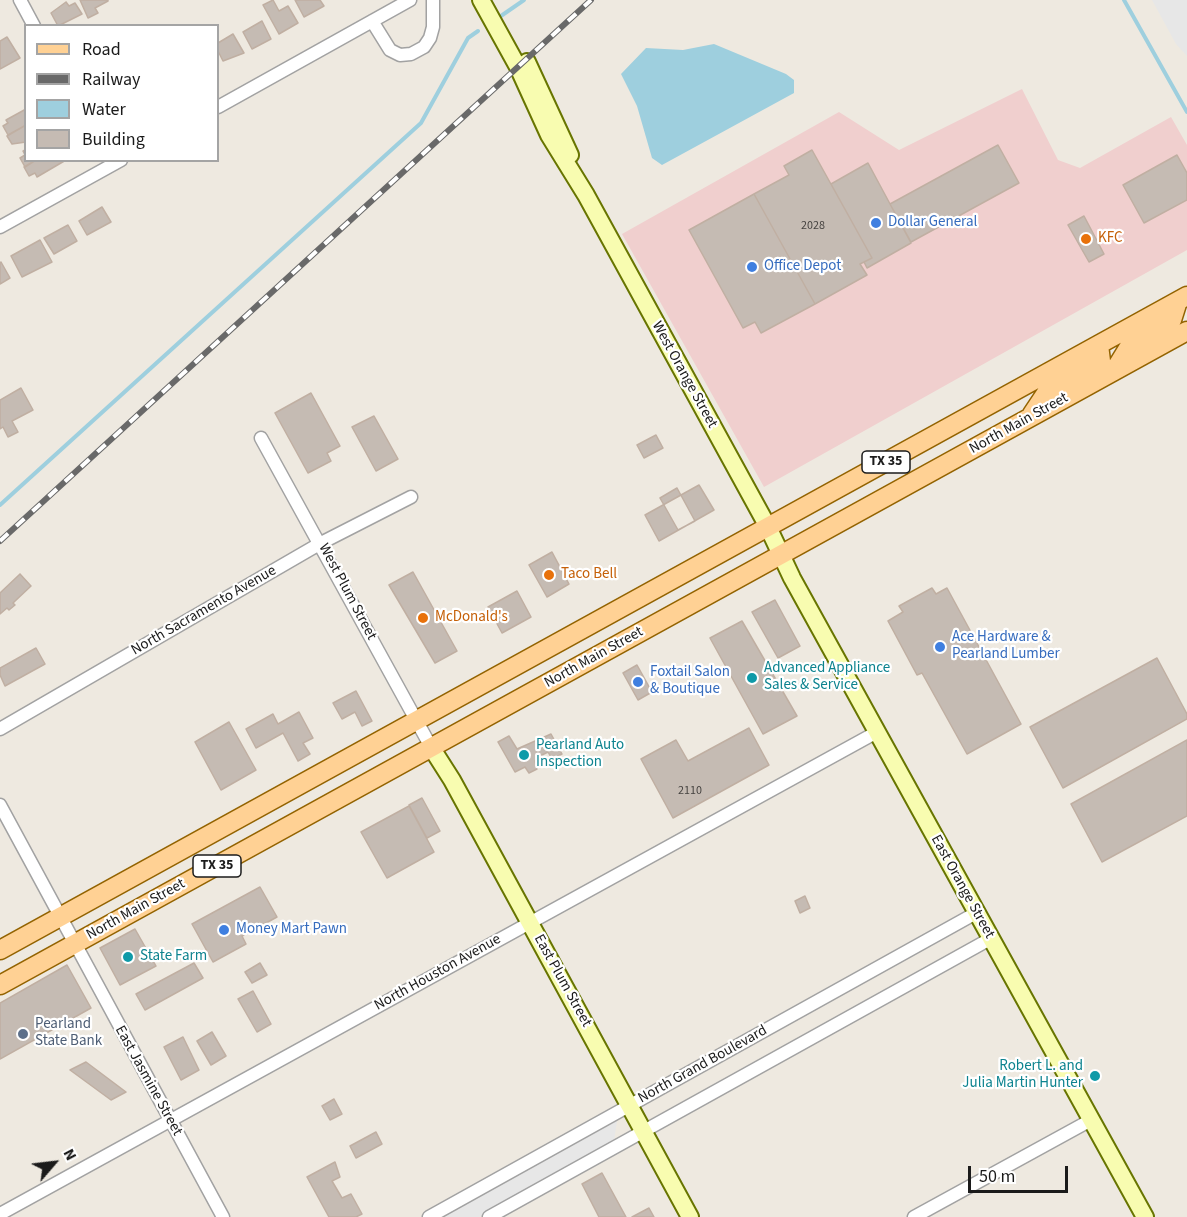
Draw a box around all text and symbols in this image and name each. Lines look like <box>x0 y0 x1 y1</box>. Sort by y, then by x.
legend <box>24 24 219 162</box>
text: Road <box>82 37 121 62</box>
text: Railway <box>82 67 141 92</box>
text: Water <box>82 97 126 122</box>
text: Building <box>82 127 145 152</box>
place label: Dollar General <box>888 214 977 232</box>
marker: Dollar General <box>869 216 883 230</box>
house number: 2028 <box>801 219 825 233</box>
place label: KFC <box>1098 230 1123 248</box>
marker: KFC <box>1079 232 1093 246</box>
place label: Office Depot <box>764 258 841 276</box>
marker: Office Depot <box>745 260 759 274</box>
street label: West Orange Street <box>647 318 721 432</box>
street label: North Main Street <box>966 389 1072 459</box>
road number: TX 35 <box>862 451 910 473</box>
street label: West Plum Street <box>314 541 380 643</box>
street label: North Sacramento Avenue <box>128 562 280 660</box>
place label: Taco Bell <box>561 566 617 584</box>
marker: Taco Bell <box>542 568 556 582</box>
place label: McDonald's <box>435 609 508 627</box>
marker: McDonald's <box>416 611 430 625</box>
street label: North Main Street <box>541 623 647 693</box>
place label: Ace Hardware & Pearland Lumber <box>952 629 1060 664</box>
marker: Ace Hardware & Pearland Lumber <box>933 640 947 654</box>
place label: Advanced Appliance Sales & Service <box>764 660 890 695</box>
place label: Foxtail Salon & Boutique <box>650 664 730 699</box>
marker: Advanced Appliance Sales & Service <box>745 671 759 685</box>
marker: Foxtail Salon & Boutique <box>631 675 645 689</box>
place label: Pearland Auto Inspection <box>536 737 624 772</box>
marker: Pearland Auto Inspection <box>517 748 531 762</box>
house number: 2110 <box>678 784 702 798</box>
street label: East Orange Street <box>926 832 998 942</box>
road number: TX 35 <box>193 855 241 877</box>
street label: North Main Street <box>83 875 189 945</box>
place label: Money Mart Pawn <box>236 921 347 939</box>
marker: Money Mart Pawn <box>217 923 231 937</box>
street label: North Houston Avenue <box>372 931 504 1015</box>
street label: East Plum Street <box>529 932 595 1030</box>
place label: State Farm <box>140 948 207 966</box>
marker: State Farm <box>121 950 135 964</box>
place label: Pearland State Bank <box>35 1016 102 1051</box>
street label: North Grand Boulevard <box>635 1022 771 1108</box>
street label: East Jasmine Street <box>110 1023 186 1139</box>
marker: Pearland State Bank <box>16 1027 30 1041</box>
place label: Robert L. and Julia Martin Hunter <box>962 1058 1083 1093</box>
marker: Robert L. and Julia Martin Hunter <box>1088 1069 1102 1083</box>
north arrow <box>24 1133 84 1193</box>
text: N <box>58 1145 82 1164</box>
scale bar <box>971 1154 1072 1192</box>
text: 50 m <box>979 1164 1015 1189</box>

